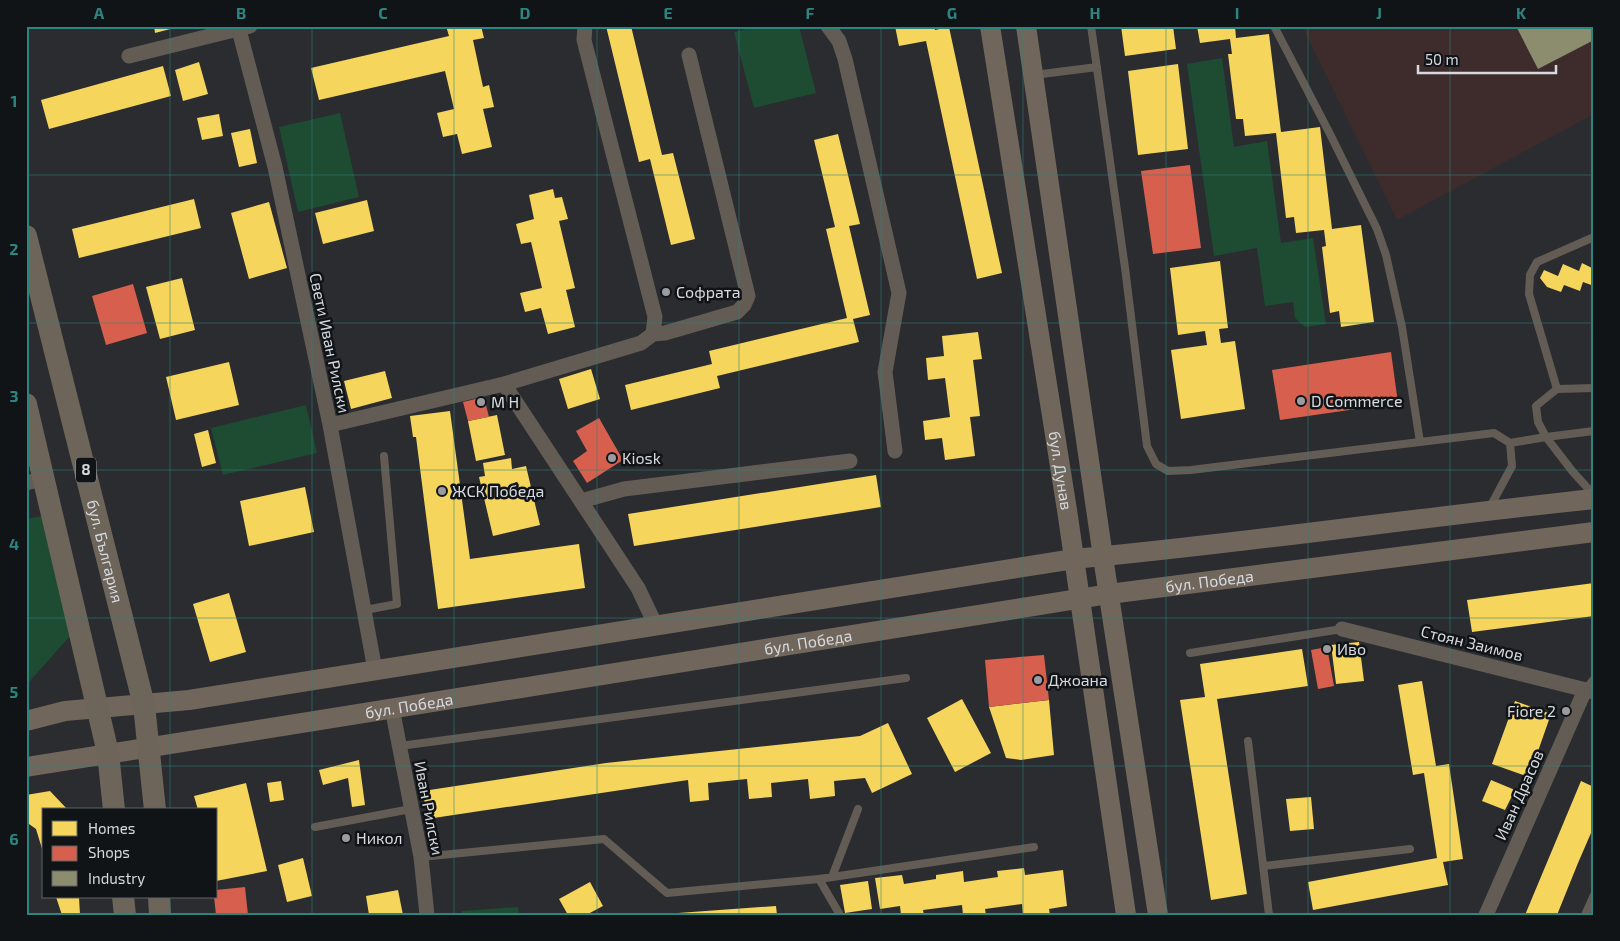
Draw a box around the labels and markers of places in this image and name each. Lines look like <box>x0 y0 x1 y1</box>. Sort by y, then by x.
place label: Софрата <box>676 282 740 301</box>
marker: Софрата <box>660 286 672 298</box>
place label: D Commerce <box>1311 391 1403 410</box>
place label: М Н <box>491 392 519 411</box>
marker: D Commerce <box>1295 395 1307 407</box>
marker: М Н <box>475 396 487 408</box>
place label: Kiosk <box>622 448 661 467</box>
marker: Kiosk <box>606 452 618 464</box>
place label: ЖСК Победа <box>452 481 544 500</box>
marker: ЖСК Победа <box>436 485 448 497</box>
place label: Иво <box>1337 639 1366 658</box>
marker: Иво <box>1321 643 1333 655</box>
place label: Джоана <box>1048 670 1108 689</box>
marker: Джоана <box>1032 674 1044 686</box>
place label: Fiore 2 <box>1507 701 1556 720</box>
marker: Fiore 2 <box>1560 705 1572 717</box>
place label: Никол <box>356 828 403 847</box>
marker: Никол <box>340 832 352 844</box>

